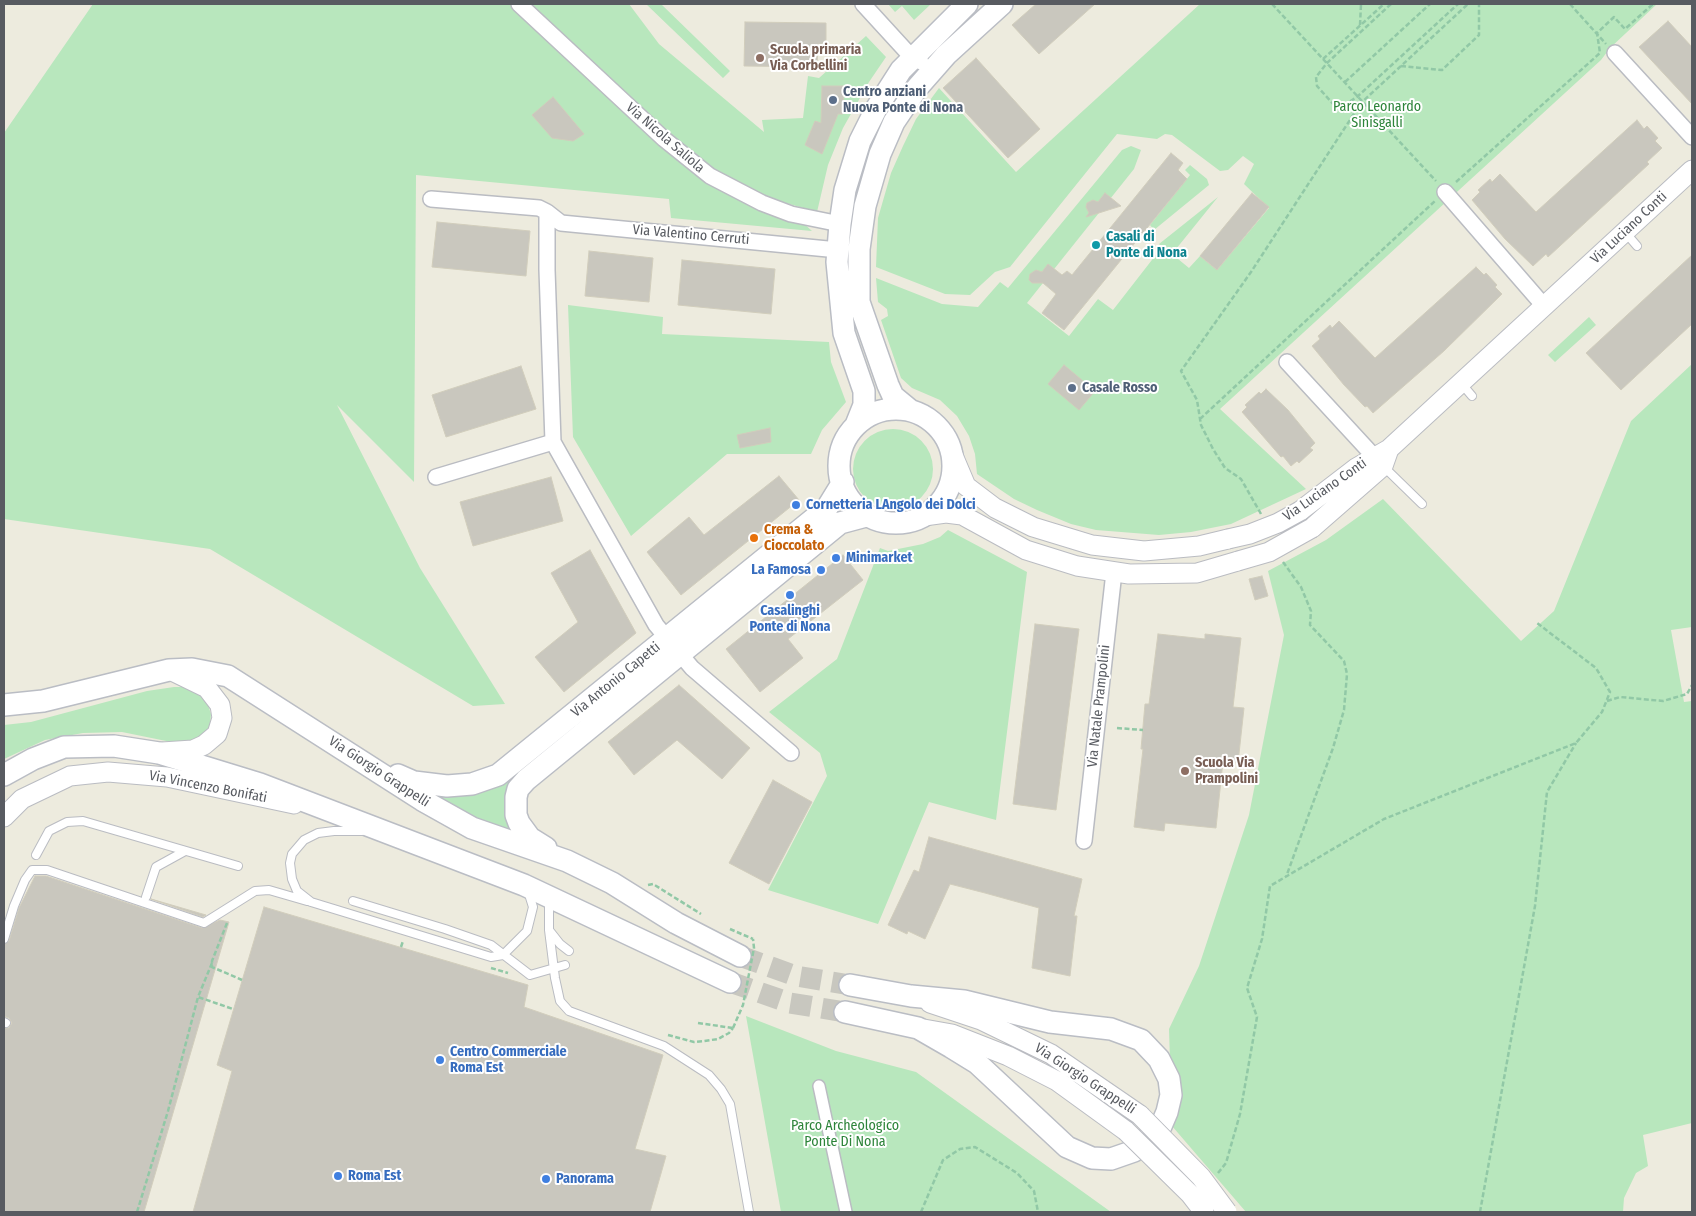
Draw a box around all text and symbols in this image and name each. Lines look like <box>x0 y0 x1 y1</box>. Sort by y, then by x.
place label: Scuola primaria Via Corbellini <box>770 42 861 74</box>
marker: Scuola primaria Via Corbellini <box>754 52 766 64</box>
place label: Centro anziani Nuova Ponte di Nona <box>843 84 963 116</box>
marker: Centro anziani Nuova Ponte di Nona <box>827 94 839 106</box>
street label: Via Nicola Saliola <box>622 99 708 177</box>
park label: Parco Leonardo Sinisgalli <box>1333 99 1421 132</box>
street label: Via Luciano Conti <box>1587 188 1671 268</box>
street label: Via Valentino Cerruti <box>632 222 750 248</box>
place label: Casali di Ponte di Nona <box>1106 229 1187 262</box>
marker: Casali di Ponte di Nona <box>1090 239 1102 251</box>
place label: Casale Rosso <box>1082 380 1158 396</box>
marker: Casale Rosso <box>1066 382 1078 394</box>
street label: Via Luciano Conti <box>1280 455 1370 525</box>
place label: Cornetteria LAngolo dei Dolci <box>806 497 976 513</box>
marker: Cornetteria LAngolo dei Dolci <box>790 499 802 511</box>
place label: Crema & Cioccolato <box>764 522 824 554</box>
marker: Crema & Cioccolato <box>748 532 760 544</box>
place label: Minimarket <box>846 550 912 566</box>
marker: Minimarket <box>830 552 842 564</box>
place label: La Famosa <box>751 562 811 578</box>
marker: La Famosa <box>815 564 827 576</box>
marker: Casalinghi Ponte di Nona <box>784 589 796 601</box>
place label: Casalinghi Ponte di Nona <box>749 603 831 636</box>
street label: Via Antonio Capetti <box>568 639 664 721</box>
street label: Via Natale Prampolini <box>1084 644 1114 768</box>
street label: Via Giorgio Grappelli <box>325 733 433 811</box>
place label: Scuola Via Prampolini <box>1195 755 1258 788</box>
marker: Scuola Via Prampolini <box>1179 765 1191 777</box>
street label: Via Vincenzo Bonifati <box>148 767 268 807</box>
street label: Via Giorgio Grappelli <box>1031 1040 1139 1118</box>
place label: Centro Commerciale Roma Est <box>450 1044 567 1076</box>
marker: Centro Commerciale Roma Est <box>434 1054 446 1066</box>
park label: Parco Archeologico Ponte Di Nona <box>791 1118 899 1150</box>
place label: Roma Est <box>348 1168 401 1184</box>
marker: Roma Est <box>332 1170 344 1182</box>
place label: Panorama <box>556 1171 614 1187</box>
marker: Panorama <box>540 1173 552 1185</box>

